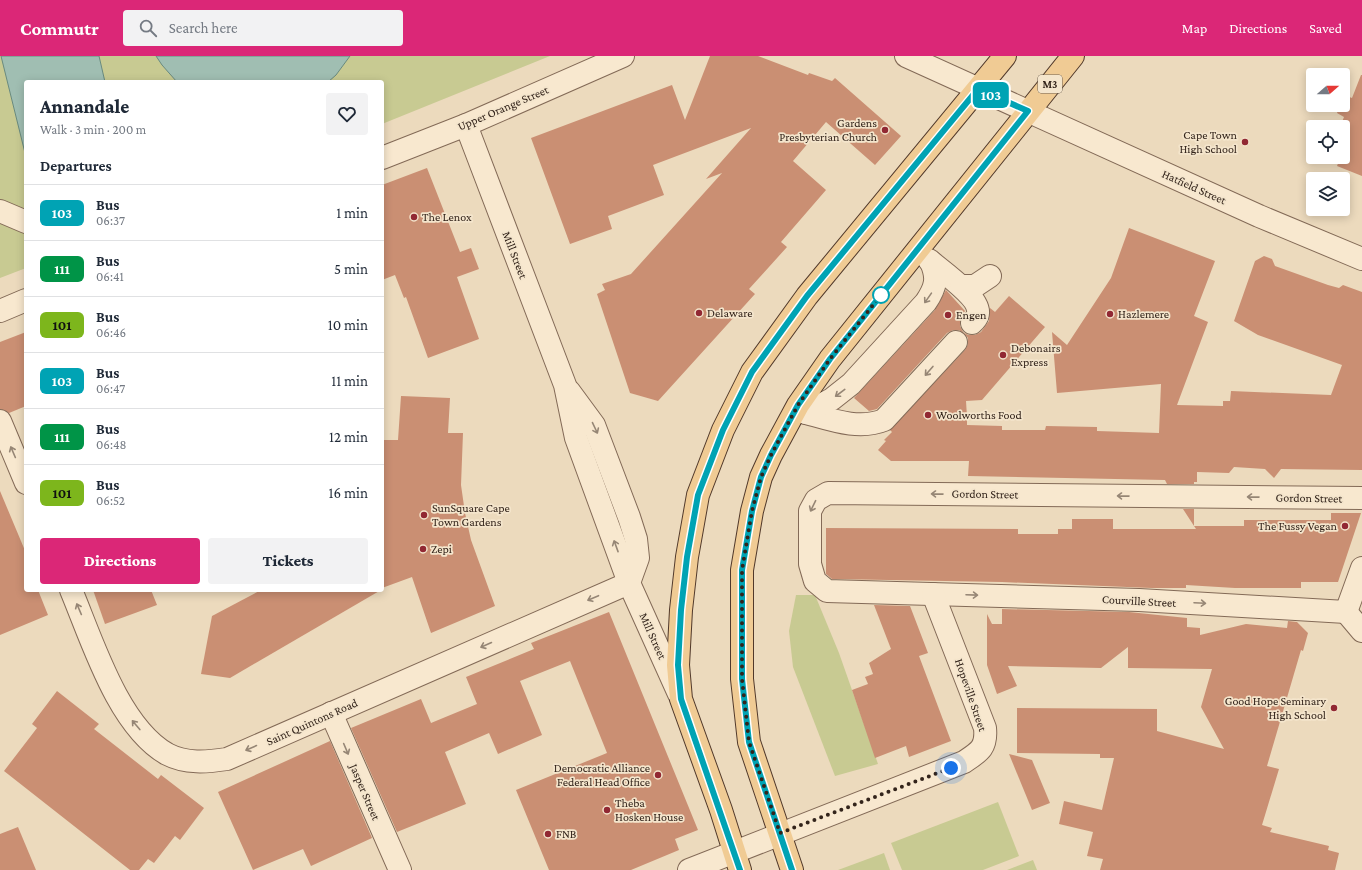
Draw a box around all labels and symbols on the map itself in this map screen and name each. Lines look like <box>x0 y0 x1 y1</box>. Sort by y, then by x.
north arrow <box>1306 68 1350 112</box>
road number: M3 <box>1038 75 1062 93</box>
street label: Upper Orange Street <box>455 82 552 134</box>
line badge: 103 <box>968 82 1014 108</box>
place label: Gardens Presbyterian Church <box>779 116 878 144</box>
marker: Gardens Presbyterian Church <box>880 125 890 135</box>
place label: Cape Town High School <box>1179 128 1238 156</box>
marker: Cape Town High School <box>1240 137 1250 147</box>
street label: Hatfield Street <box>1160 167 1229 208</box>
place label: The Lenox <box>422 210 472 224</box>
marker: The Lenox <box>409 212 419 222</box>
street label: Mill Street <box>500 229 531 282</box>
unlabelled marker <box>872 286 890 304</box>
one-way arrow <box>924 292 932 303</box>
place label: Delaware <box>707 306 753 320</box>
place label: Hazlemere <box>1118 307 1169 321</box>
marker: Delaware <box>694 308 704 318</box>
place label: Engen <box>956 308 987 322</box>
marker: Hazlemere <box>1105 309 1115 319</box>
marker: Engen <box>943 310 953 320</box>
place label: Debonairs Express <box>1011 341 1061 369</box>
marker: Debonairs Express <box>998 350 1008 360</box>
one-way arrow <box>924 366 934 376</box>
one-way arrow <box>835 388 846 397</box>
place label: Woolworths Food <box>936 408 1022 422</box>
marker: Woolworths Food <box>923 410 933 420</box>
one-way arrow <box>592 422 599 434</box>
one-way arrow <box>9 446 16 458</box>
street label: Gordon Street <box>952 486 1019 502</box>
one-way arrow <box>931 490 944 498</box>
street label: Gordon Street <box>1276 490 1343 506</box>
one-way arrow <box>1117 492 1130 500</box>
one-way arrow <box>1247 493 1260 501</box>
one-way arrow <box>809 500 816 512</box>
place label: SunSquare Cape Town Gardens <box>432 501 510 529</box>
marker: SunSquare Cape Town Gardens <box>419 510 429 520</box>
place label: The Fussy Vegan <box>1258 519 1338 533</box>
marker: The Fussy Vegan <box>1340 521 1350 531</box>
one-way arrow <box>611 540 619 552</box>
place label: Zepi <box>431 542 452 556</box>
marker: Zepi <box>418 544 428 554</box>
one-way arrow <box>965 591 978 599</box>
street label: Courville Street <box>1102 592 1177 610</box>
one-way arrow <box>588 595 600 602</box>
one-way arrow <box>1193 600 1206 607</box>
one-way arrow <box>75 604 82 616</box>
street label: Mill Street <box>636 610 670 663</box>
one-way arrow <box>480 642 492 649</box>
street label: Hopeville Street <box>952 657 990 734</box>
place label: Good Hope Seminary High School <box>1225 694 1326 722</box>
street label: Saint Quintons Road <box>264 695 360 748</box>
marker: Good Hope Seminary High School <box>1329 703 1339 713</box>
one-way arrow <box>132 720 141 730</box>
one-way arrow <box>343 742 350 754</box>
one-way arrow <box>246 745 258 753</box>
your location <box>941 758 961 778</box>
street label: Jasper Street <box>346 761 384 823</box>
place label: Democratic Alliance Federal Head Office <box>554 761 650 789</box>
marker: Democratic Alliance Federal Head Office <box>653 770 663 780</box>
place label: Theba Hosken House <box>615 796 683 824</box>
marker: Theba Hosken House <box>602 805 612 815</box>
place label: FNB <box>556 827 577 841</box>
marker: FNB <box>543 829 553 839</box>

